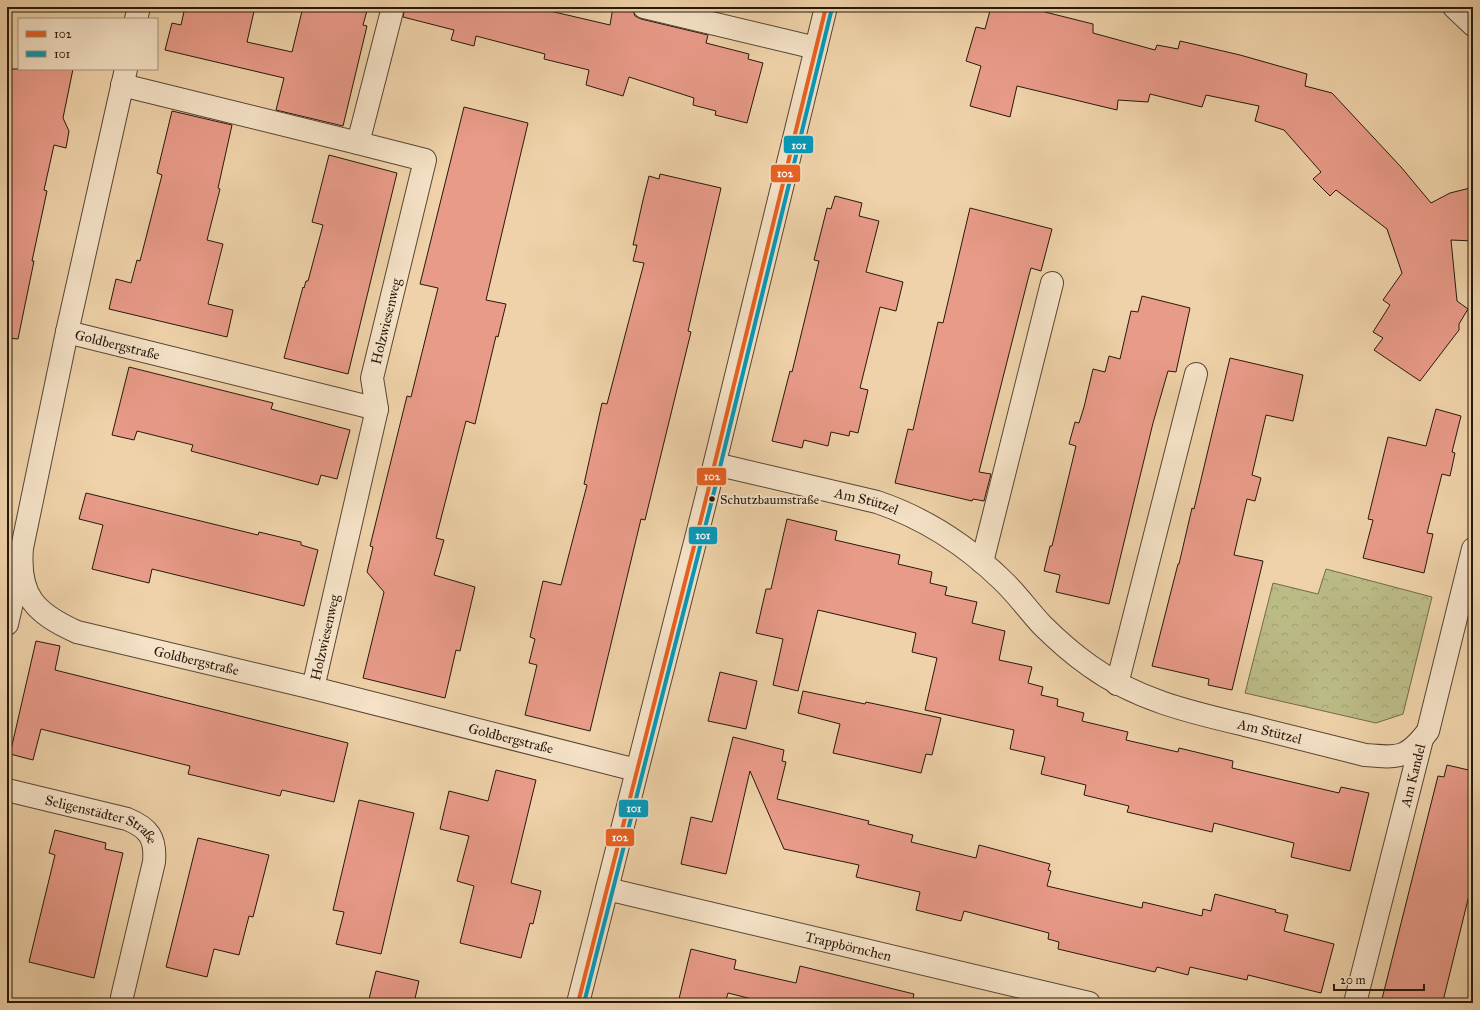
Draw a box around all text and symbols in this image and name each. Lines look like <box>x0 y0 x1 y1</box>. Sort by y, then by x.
legend <box>18 18 158 70</box>
text: 102 <box>54 27 72 41</box>
text: 101 <box>54 47 71 61</box>
line badge: 101 <box>783 135 814 154</box>
text: 101 <box>792 139 807 152</box>
line badge: 102 <box>770 164 801 183</box>
text: 102 <box>777 167 794 180</box>
street label: Holzwiesenweg <box>368 276 405 366</box>
street label: Goldbergstraße <box>73 326 162 364</box>
line badge: 102 <box>696 467 727 486</box>
text: 102 <box>704 470 721 483</box>
street label: Am Stützel <box>832 484 901 518</box>
place label: Schutzbaumstraße <box>720 492 820 508</box>
marker: Schutzbaumstraße <box>707 494 717 504</box>
line badge: 101 <box>688 526 718 545</box>
text: 101 <box>696 529 711 542</box>
street label: Holzwiesenweg <box>307 592 343 682</box>
street label: Goldbergstraße <box>152 643 241 679</box>
street label: Am Stützel <box>1235 715 1304 748</box>
street label: Goldbergstraße <box>467 720 555 758</box>
street label: Am Kandel <box>1397 742 1429 810</box>
street label: Seligenstädter Straße <box>43 792 161 846</box>
line badge: 101 <box>618 799 649 818</box>
text: 101 <box>627 802 642 815</box>
line badge: 102 <box>605 828 635 847</box>
text: 102 <box>612 831 629 844</box>
street label: Trappbörnchen <box>803 928 894 965</box>
scale bar <box>1334 966 1424 992</box>
text: 20 m <box>1340 973 1366 987</box>

